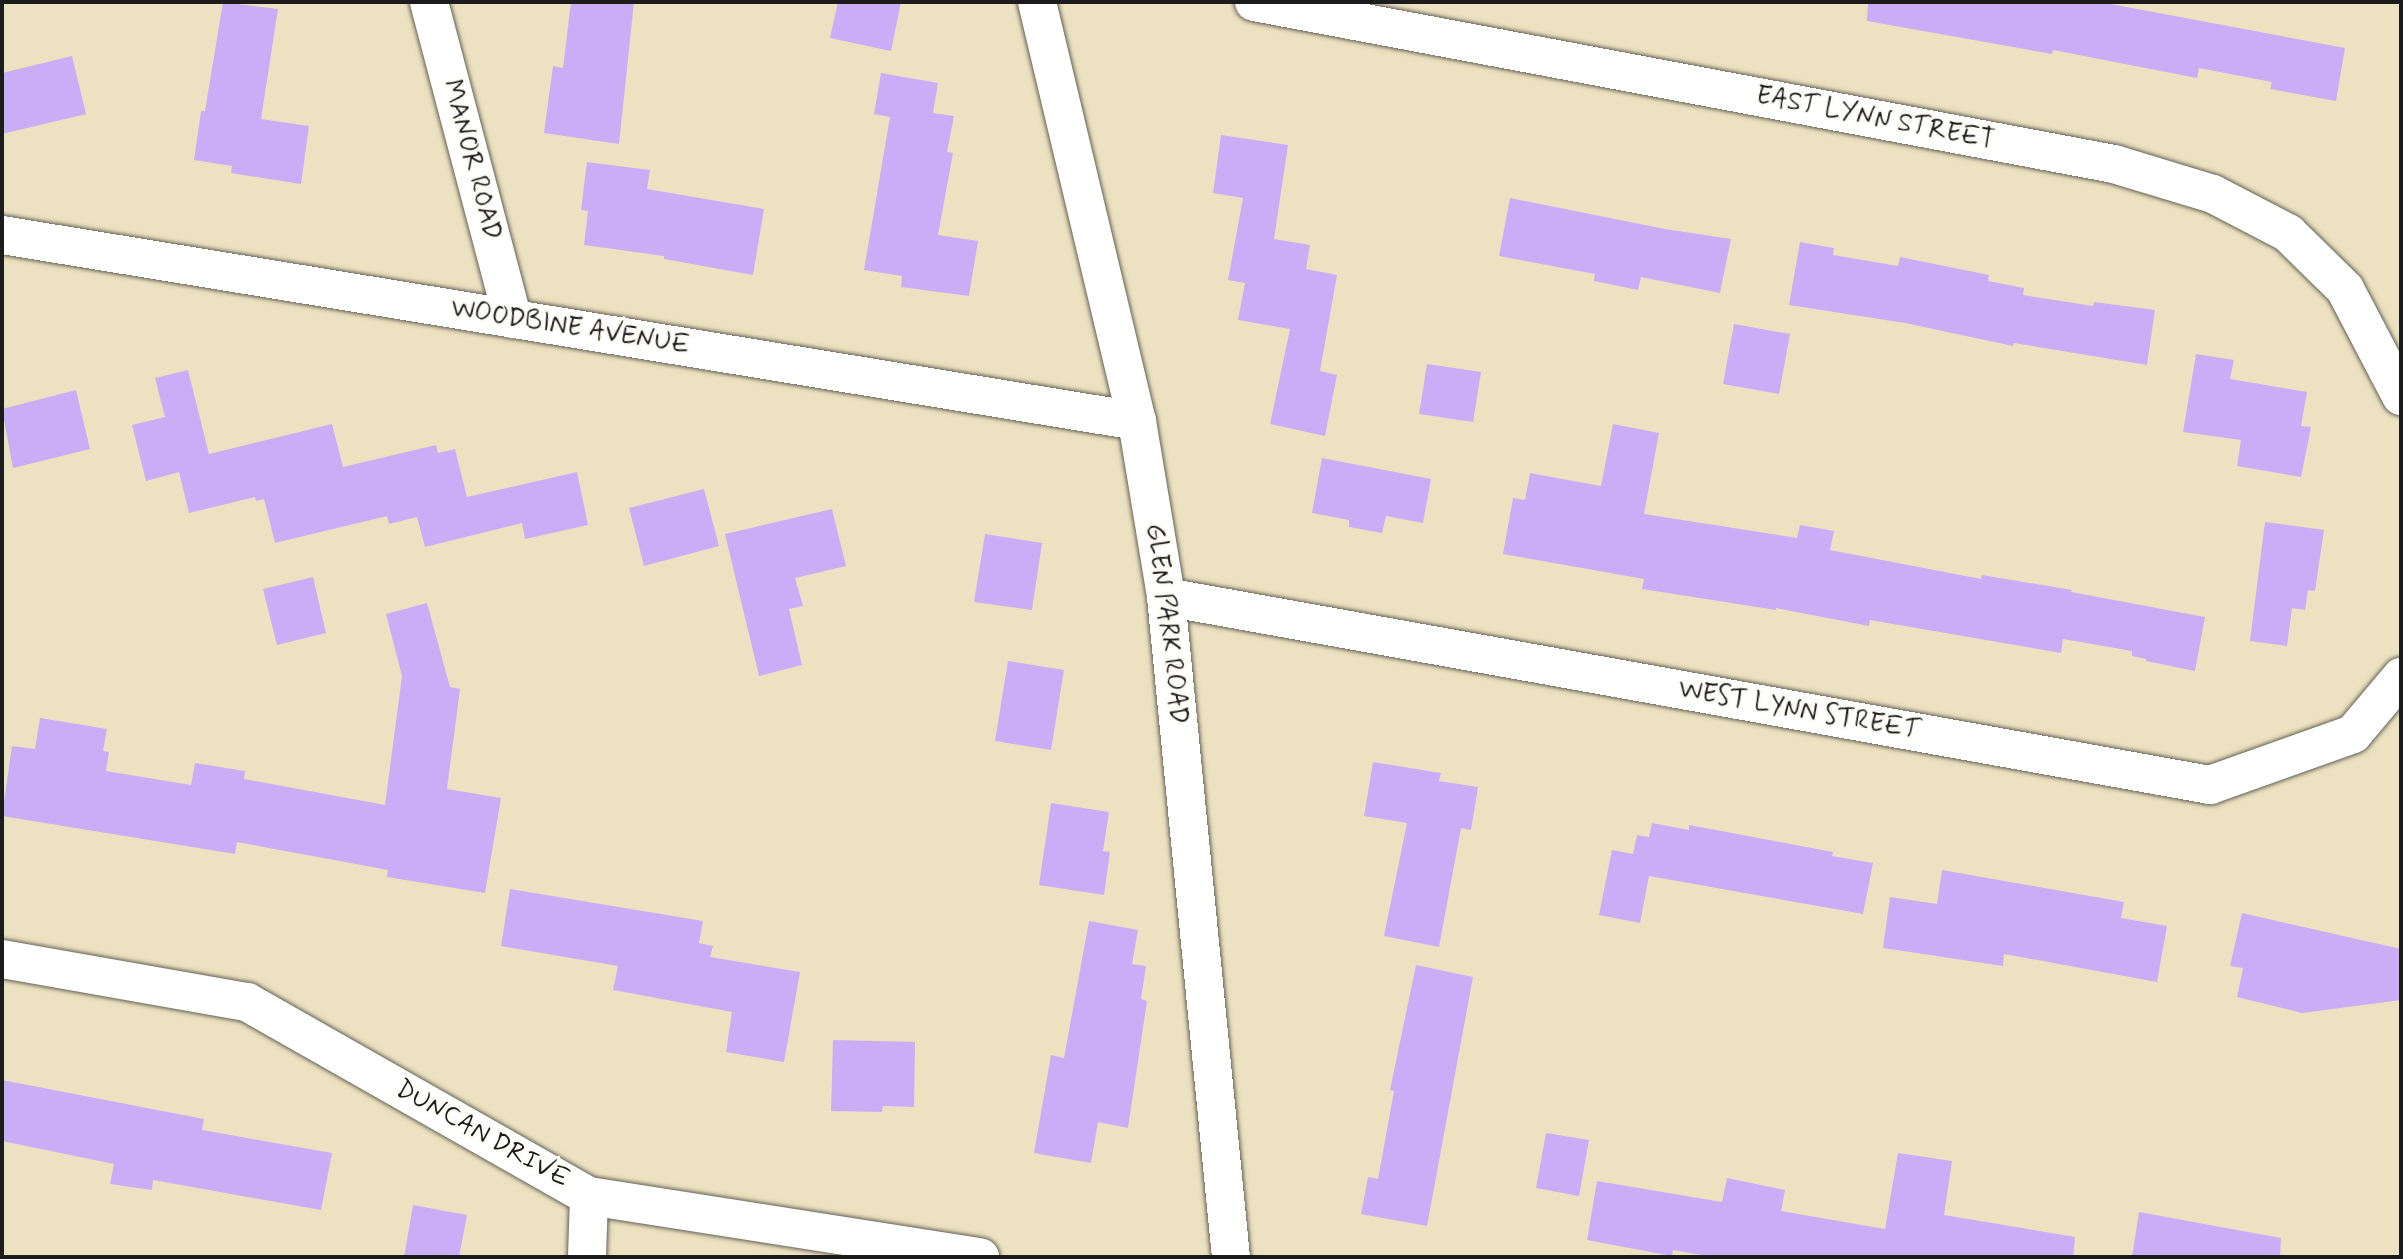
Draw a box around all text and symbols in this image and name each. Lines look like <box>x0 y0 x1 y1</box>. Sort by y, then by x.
street label: MANOR ROAD <box>434 76 508 244</box>
street label: EAST LYNN STREET <box>1754 81 1996 157</box>
street label: WOODBINE AVENUE <box>449 294 691 362</box>
street label: GLEN PARK ROAD <box>1138 522 1194 726</box>
street label: WEST LYNN STREET <box>1675 674 1923 748</box>
street label: DUNCAN DRIVE <box>389 1074 575 1196</box>

